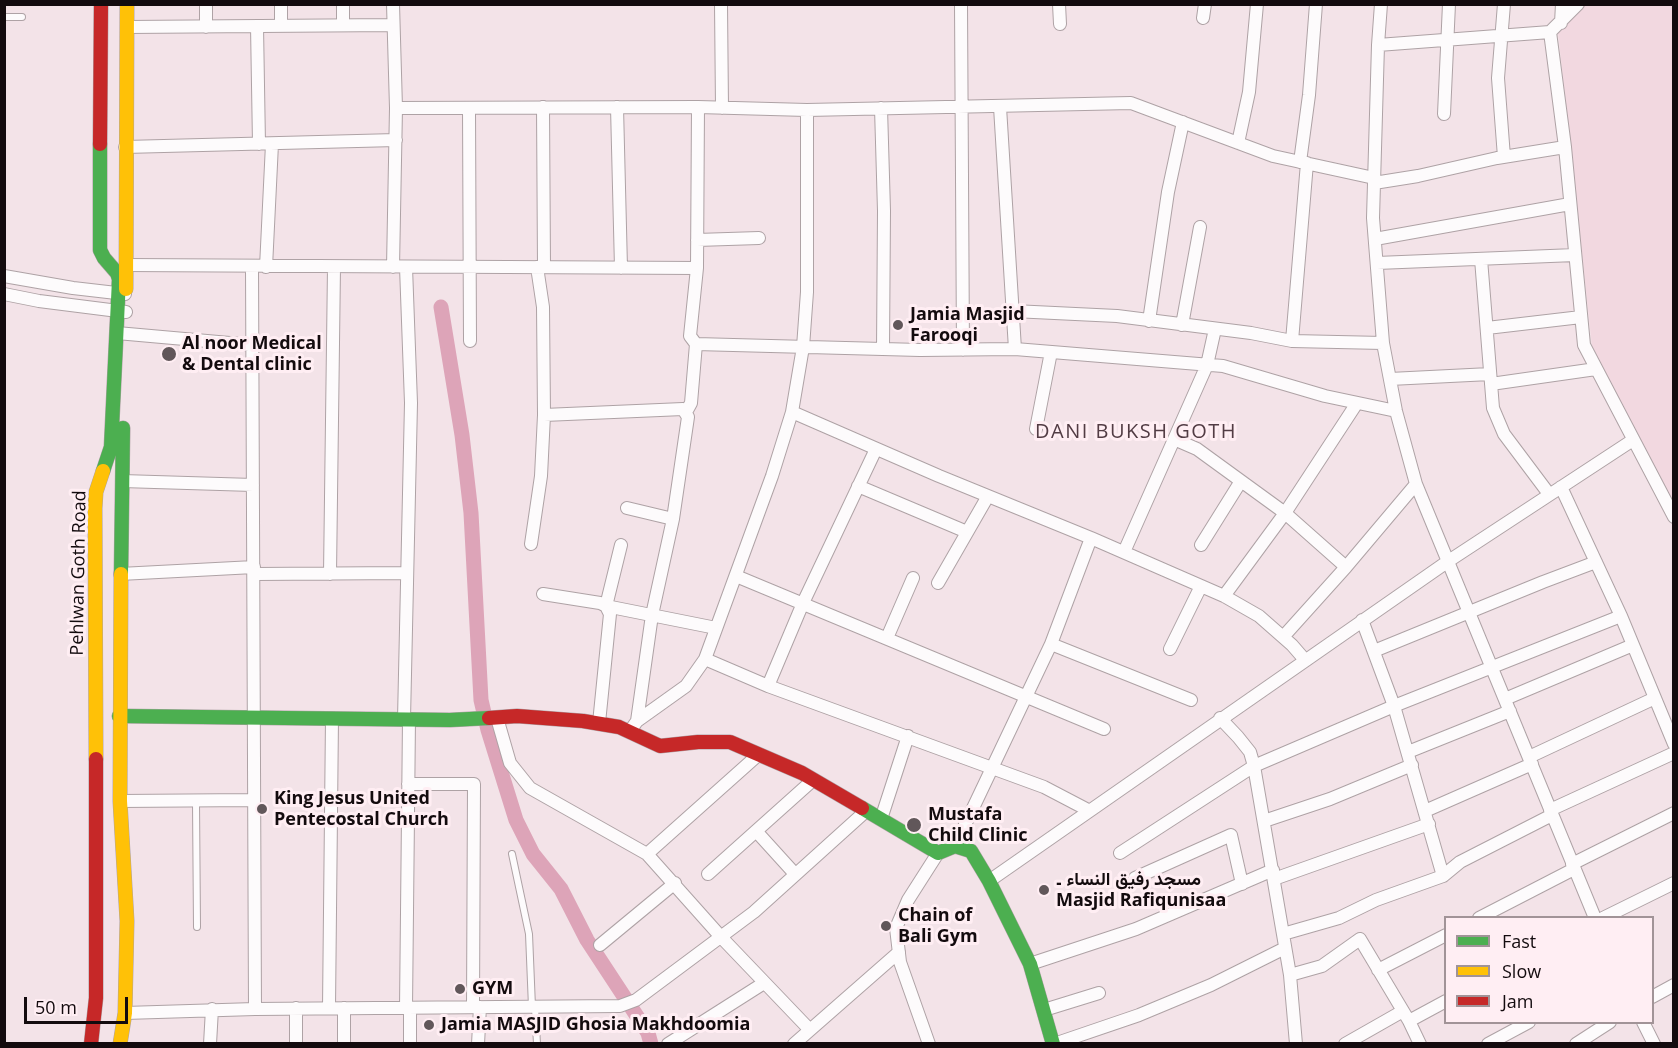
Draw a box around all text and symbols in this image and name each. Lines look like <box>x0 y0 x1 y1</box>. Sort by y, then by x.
place label: Jamia Masjid Farooqi <box>910 304 1025 346</box>
marker: Jamia Masjid Farooqi <box>891 318 905 332</box>
place label: Al noor Medical & Dental clinic <box>182 333 322 376</box>
marker: Al noor Medical & Dental clinic <box>160 345 178 363</box>
district label: DANI BUKSH GOTH <box>1035 420 1237 444</box>
street label: Pehlwan Goth Road <box>67 490 91 656</box>
place label: King Jesus United Pentecostal Church <box>274 788 449 830</box>
marker: King Jesus United Pentecostal Church <box>255 802 269 816</box>
place label: Mustafa Child Clinic <box>928 804 1027 846</box>
marker: Mustafa Child Clinic <box>905 816 923 834</box>
place label: مسجد رفیق النساء ۔ Masjid Rafiqunisaa <box>1056 869 1226 912</box>
marker: مسجد رفیق النساء ۔ Masjid Rafiqunisaa <box>1037 883 1051 897</box>
place label: Chain of Bali Gym <box>898 905 978 948</box>
legend <box>1444 916 1654 1024</box>
marker: Chain of Bali Gym <box>879 919 893 933</box>
text: Fast <box>1502 929 1536 953</box>
text: Slow <box>1502 959 1541 983</box>
place label: GYM <box>472 978 513 1000</box>
marker: GYM <box>453 982 467 996</box>
scale bar <box>27 985 130 1023</box>
text: Jam <box>1502 989 1534 1013</box>
text: 50 m <box>35 995 77 1019</box>
place label: Jamia MASJID Ghosia Makhdoomia <box>441 1014 750 1036</box>
marker: Jamia MASJID Ghosia Makhdoomia <box>422 1018 436 1032</box>

